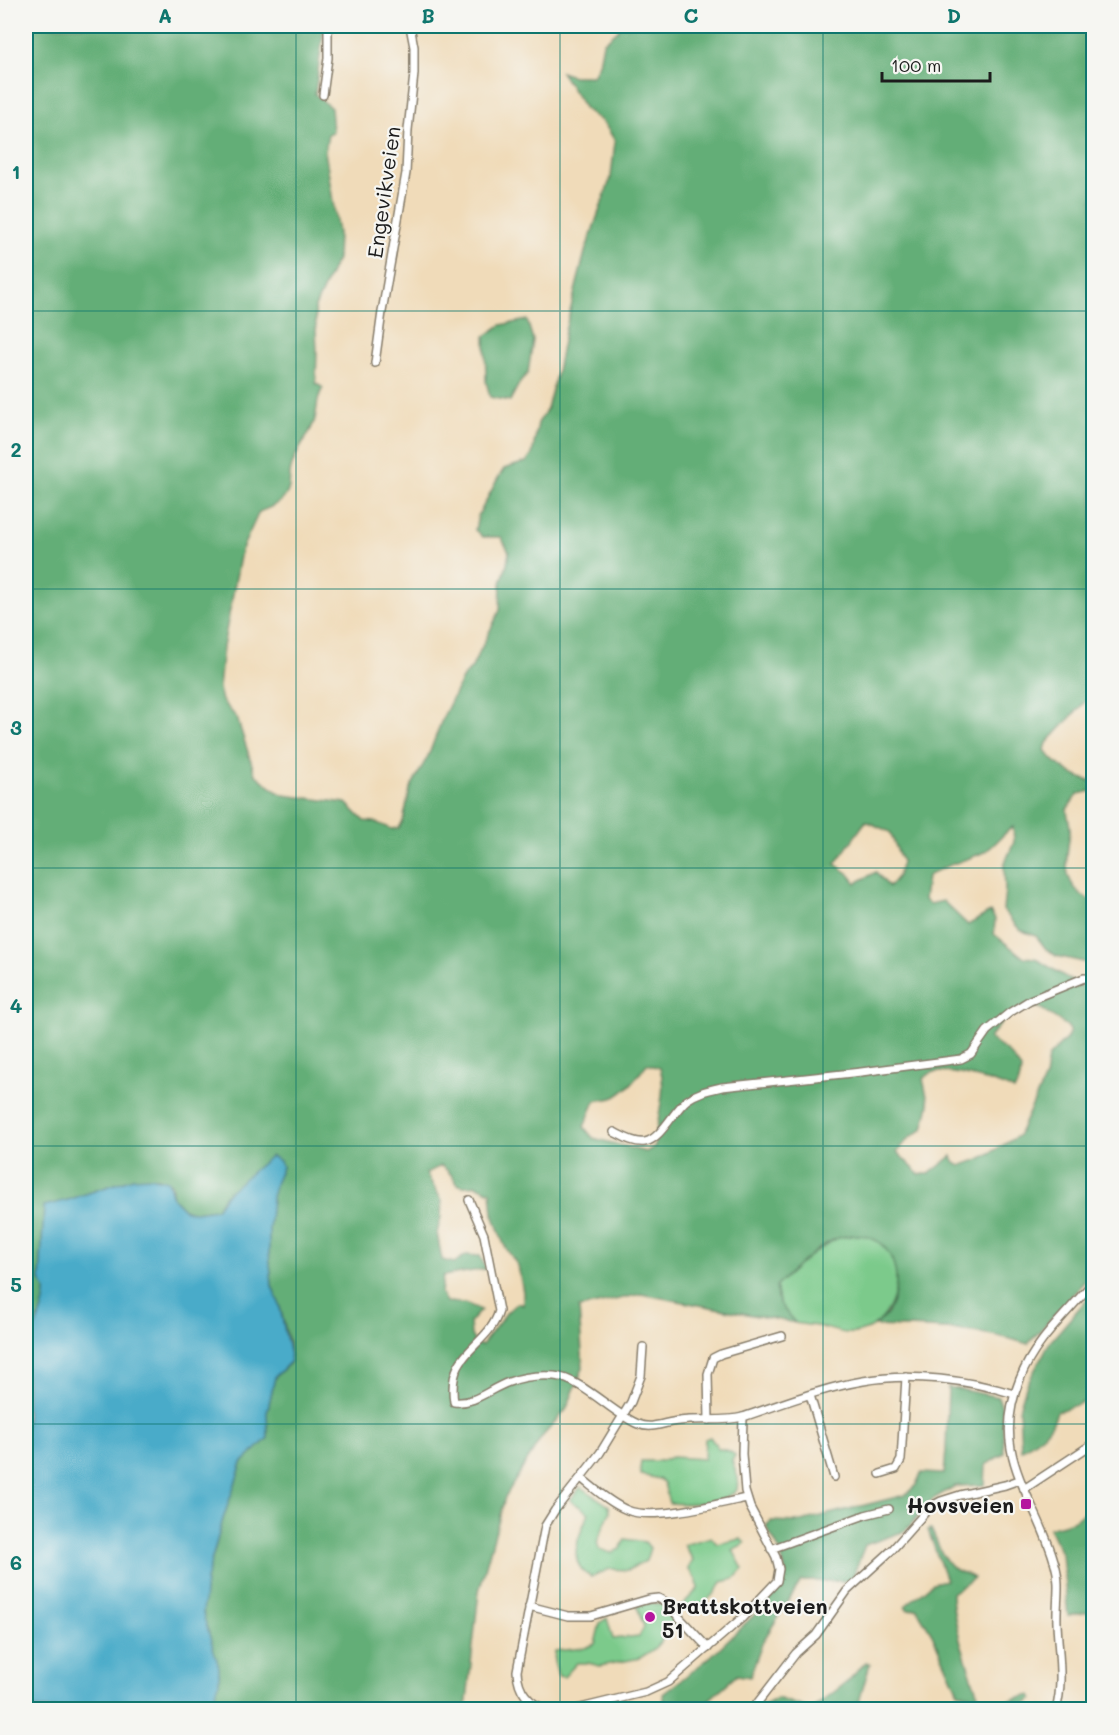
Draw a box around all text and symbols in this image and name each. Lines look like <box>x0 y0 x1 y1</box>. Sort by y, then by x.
text: A <box>158 2 172 28</box>
text: B <box>421 2 435 28</box>
text: C <box>684 2 699 28</box>
text: D <box>947 2 961 28</box>
scale bar <box>882 45 990 83</box>
text: 100 m <box>891 53 941 77</box>
street label: Engevikveien <box>360 124 406 260</box>
text: 1 <box>12 158 20 184</box>
text: 2 <box>10 436 22 462</box>
text: 3 <box>10 714 22 740</box>
text: 4 <box>10 992 23 1018</box>
text: 5 <box>10 1271 22 1297</box>
place label: Hovsveien <box>907 1491 1014 1518</box>
marker: Hovsveien <box>1019 1497 1033 1511</box>
text: 6 <box>10 1549 22 1575</box>
place label: Brattskottveien 51 <box>662 1592 828 1643</box>
marker: Brattskottveien 51 <box>643 1610 657 1624</box>

